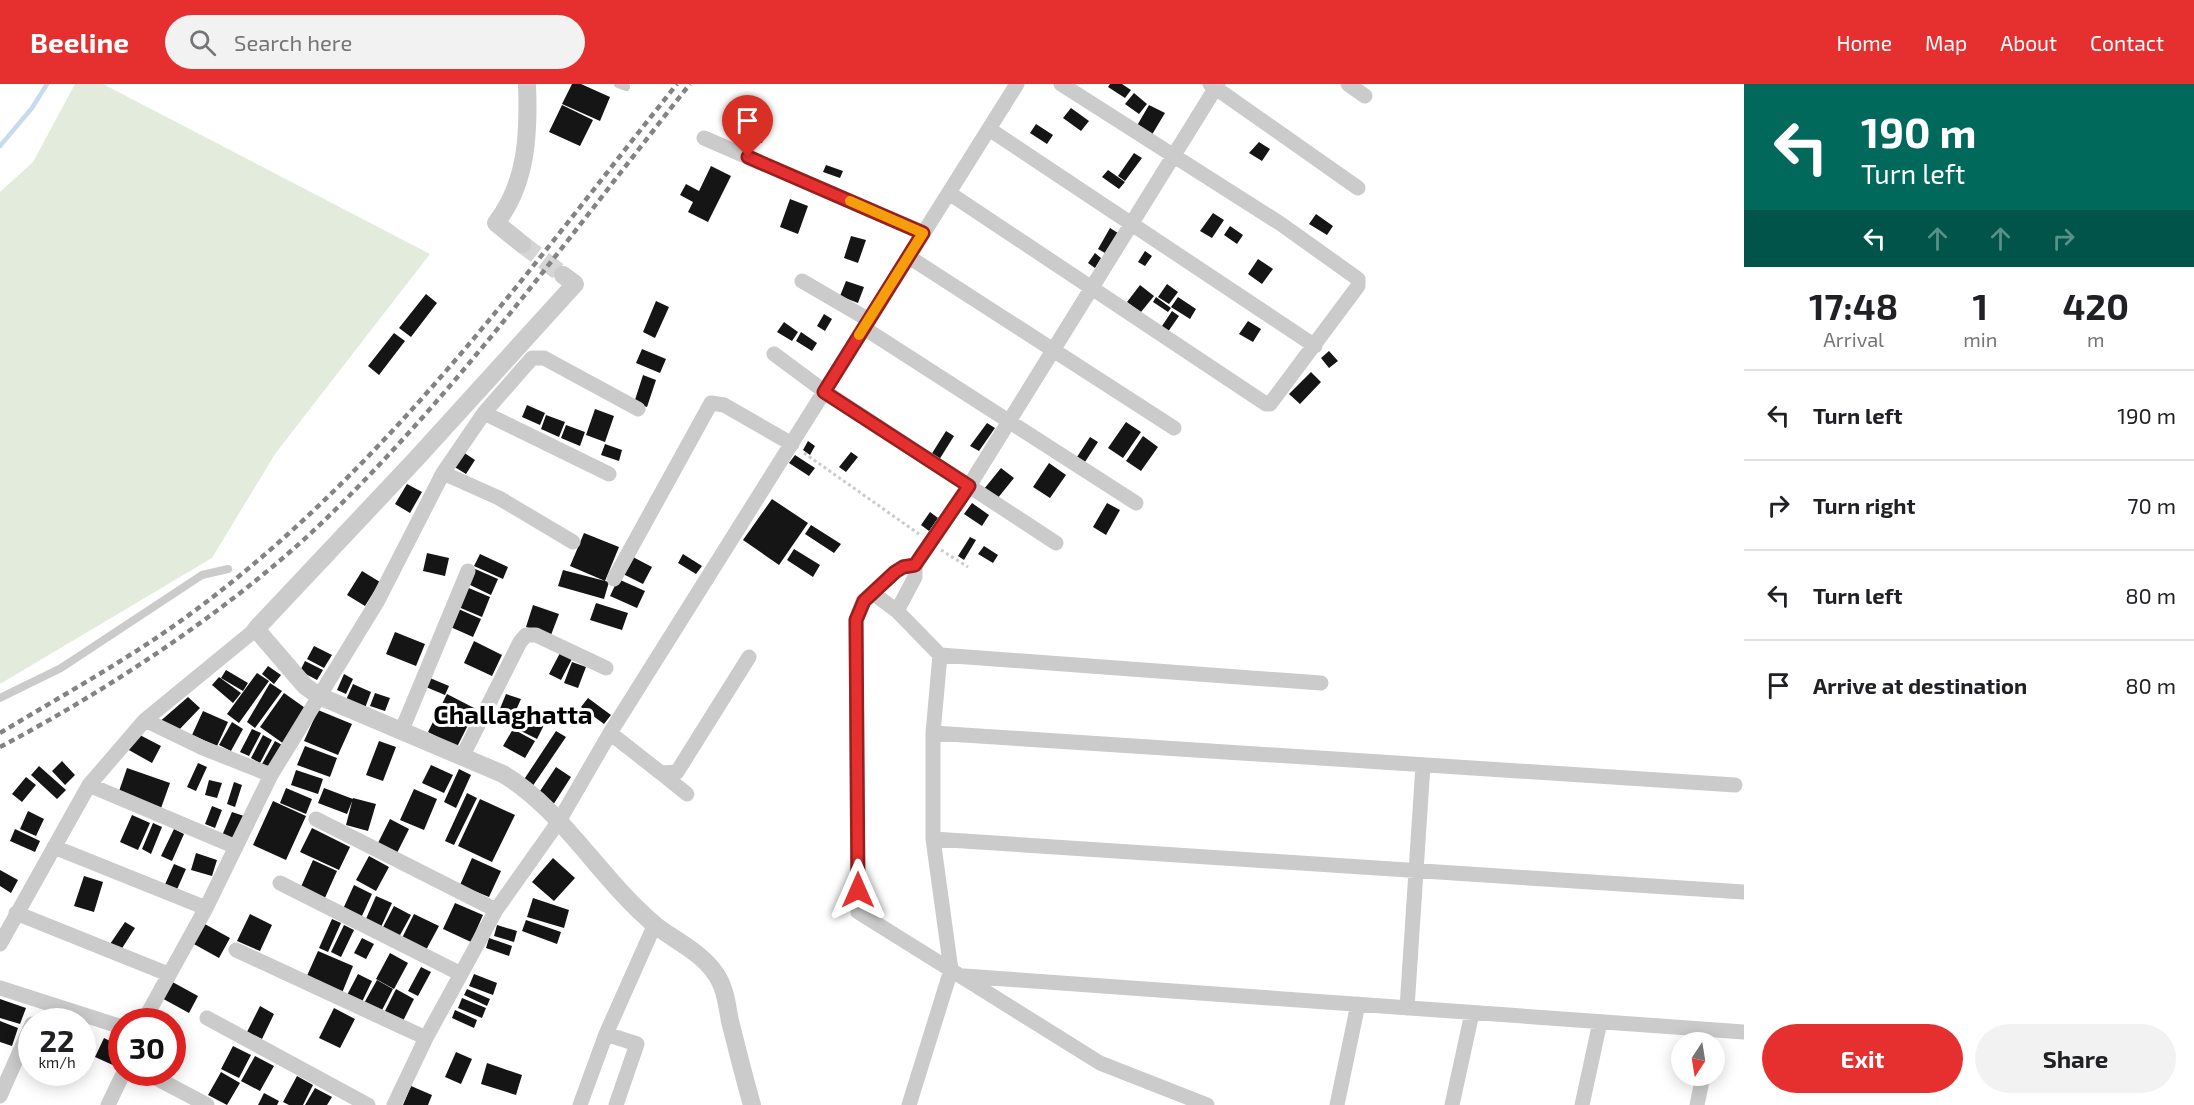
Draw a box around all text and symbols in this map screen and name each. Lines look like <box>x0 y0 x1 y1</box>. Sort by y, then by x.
search box <box>165 15 585 69</box>
text: Beeline <box>30 25 129 59</box>
icon: search <box>186 26 219 59</box>
text: Search here <box>234 29 352 55</box>
text: Home <box>1836 30 1892 55</box>
text: Map <box>1925 30 1967 55</box>
text: About <box>2000 30 2057 55</box>
text: Contact <box>2090 30 2164 55</box>
pin <box>722 95 773 157</box>
icon: arrive <box>731 104 764 137</box>
text: 190 m <box>1861 106 1977 156</box>
icon: left <box>1762 108 1840 186</box>
text: Turn left <box>1861 157 1965 189</box>
icon: left <box>1858 222 1891 255</box>
icon: ahead <box>1921 222 1954 255</box>
icon: ahead <box>1984 222 2017 255</box>
icon: right <box>2047 222 2080 255</box>
text: 17:48 <box>1809 284 1898 327</box>
text: 1 <box>1973 284 1988 327</box>
text: 420 <box>2062 284 2129 327</box>
text: Arrival <box>1823 327 1884 351</box>
text: min <box>1963 327 1997 351</box>
text: m <box>2087 327 2104 351</box>
icon: left <box>1762 399 1795 432</box>
text: Turn left <box>1813 402 1902 428</box>
text: 190 m <box>2117 402 2176 428</box>
icon: right <box>1762 489 1795 522</box>
text: Turn right <box>1813 492 1915 518</box>
text: 70 m <box>2127 492 2176 518</box>
icon: left <box>1762 579 1795 612</box>
text: Turn left <box>1813 582 1902 608</box>
text: 80 m <box>2125 582 2176 608</box>
icon: arrive <box>1762 669 1795 702</box>
text: Arrive at destination <box>1813 672 2027 698</box>
text: 80 m <box>2125 672 2176 698</box>
district label: Challaghatta <box>433 698 593 729</box>
position arrow <box>826 858 890 922</box>
speed limit sign: 30 <box>108 1008 186 1086</box>
text: 22 <box>40 1022 74 1058</box>
button: Exit <box>1762 1024 1963 1093</box>
button: Share <box>1975 1024 2176 1093</box>
north arrow <box>1671 1032 1725 1086</box>
map controls <box>1671 1032 1725 1086</box>
text: km/h <box>38 1053 76 1071</box>

